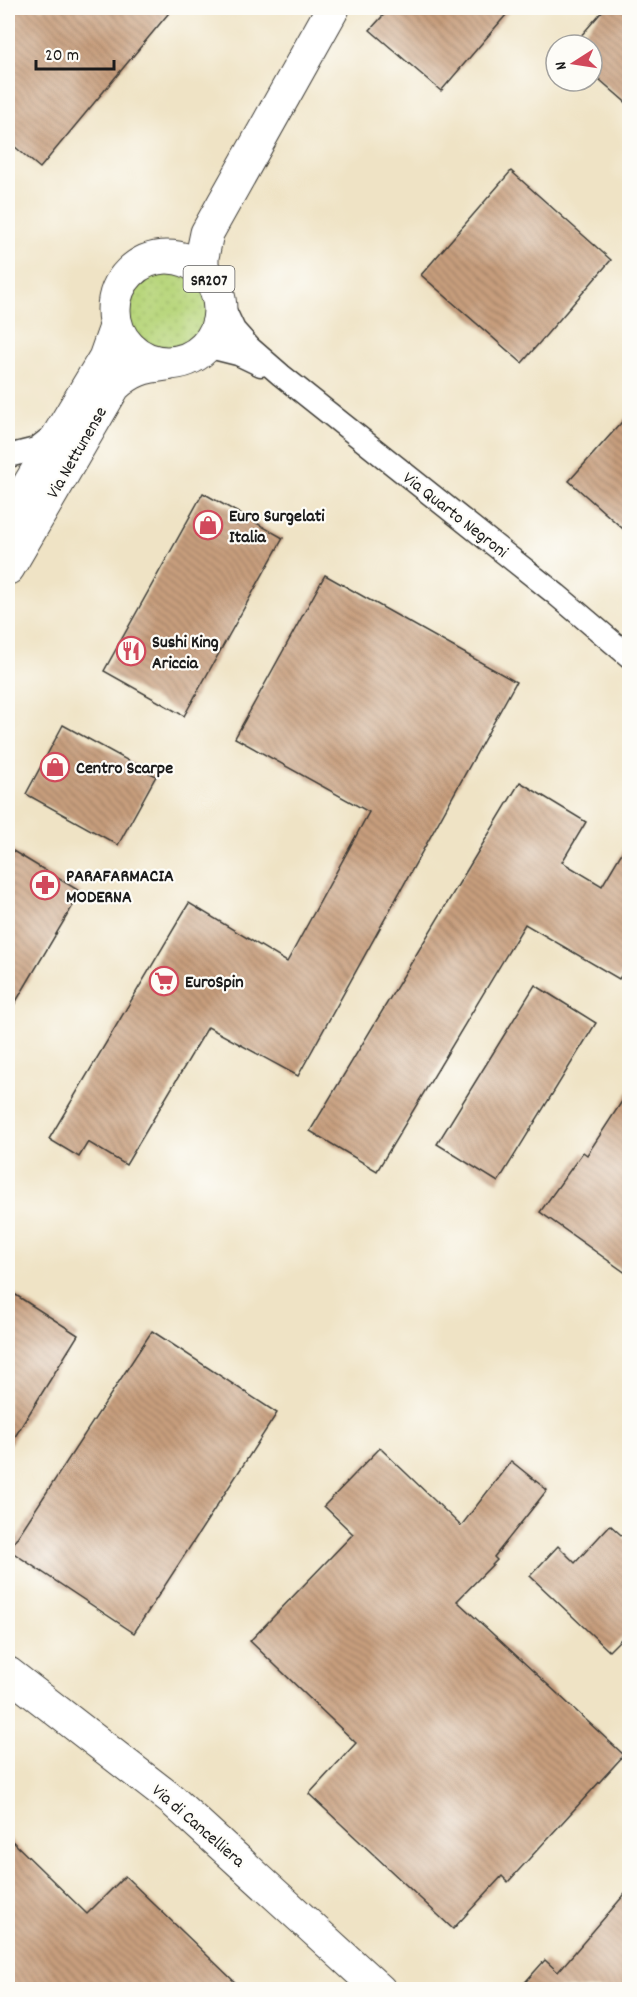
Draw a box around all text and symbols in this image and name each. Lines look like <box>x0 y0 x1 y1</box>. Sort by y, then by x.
scale bar <box>36 33 114 71</box>
north arrow <box>544 33 604 93</box>
text: 20 m <box>45 44 79 69</box>
text: N <box>550 59 574 72</box>
road number: SR207 <box>184 266 234 292</box>
street label: Via Nettunense <box>42 403 115 504</box>
street label: Via Quarto Negroni <box>396 467 512 565</box>
place label: Euro Surgelati Italia <box>229 505 325 551</box>
shop icon: Euro Surgelati Italia <box>192 509 224 541</box>
place label: Sushi King Ariccia <box>152 631 219 677</box>
restaurant icon: Sushi King Ariccia <box>115 635 147 667</box>
shop icon: Centro Scarpe <box>39 751 71 783</box>
place label: Centro Scarpe <box>76 757 173 782</box>
place label: PARAFARMACIA MODERNA <box>66 865 174 911</box>
pharmacy icon: PARAFARMACIA MODERNA <box>29 869 61 901</box>
supermarket icon: EuroSpin <box>148 965 180 997</box>
place label: EuroSpin <box>185 971 243 996</box>
street label: Via di Cancelliera <box>145 1779 250 1875</box>

